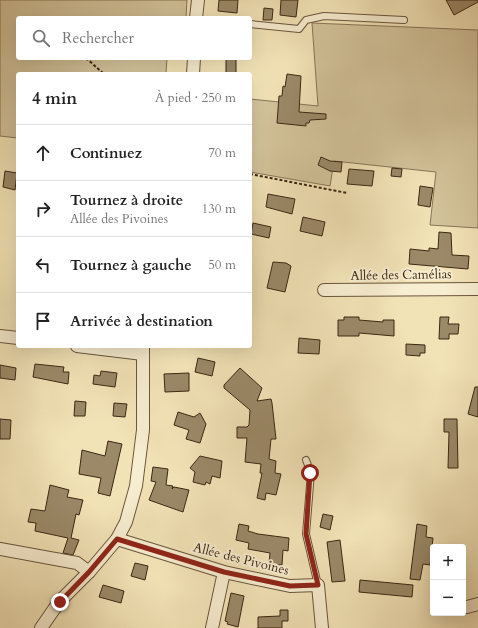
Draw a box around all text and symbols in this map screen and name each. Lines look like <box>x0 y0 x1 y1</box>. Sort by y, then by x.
search box <box>16 16 252 60</box>
icon: search <box>30 27 52 49</box>
text: Rechercher <box>62 28 134 48</box>
text: 4 min <box>32 87 77 110</box>
text: À pied · 250 m <box>155 89 236 107</box>
icon: ahead <box>32 142 54 164</box>
text: Continuez <box>70 143 142 163</box>
text: 70 m <box>208 144 236 162</box>
text: Tournez à droite <box>70 190 183 210</box>
icon: right <box>32 198 54 220</box>
text: 130 m <box>202 200 236 218</box>
text: Allée des Pivoines <box>70 210 168 228</box>
icon: left <box>32 254 54 276</box>
text: Tournez à gauche <box>70 255 192 275</box>
text: 50 m <box>208 256 236 274</box>
street label: Allée des Camélias <box>350 265 452 285</box>
icon: arrive <box>32 310 54 332</box>
text: Arrivée à destination <box>70 311 213 331</box>
route start <box>301 464 319 482</box>
street label: Allée des Pivoines <box>191 538 291 580</box>
map controls <box>430 544 466 616</box>
button: + <box>430 544 466 580</box>
button: − <box>430 580 466 616</box>
route end <box>51 593 69 611</box>

